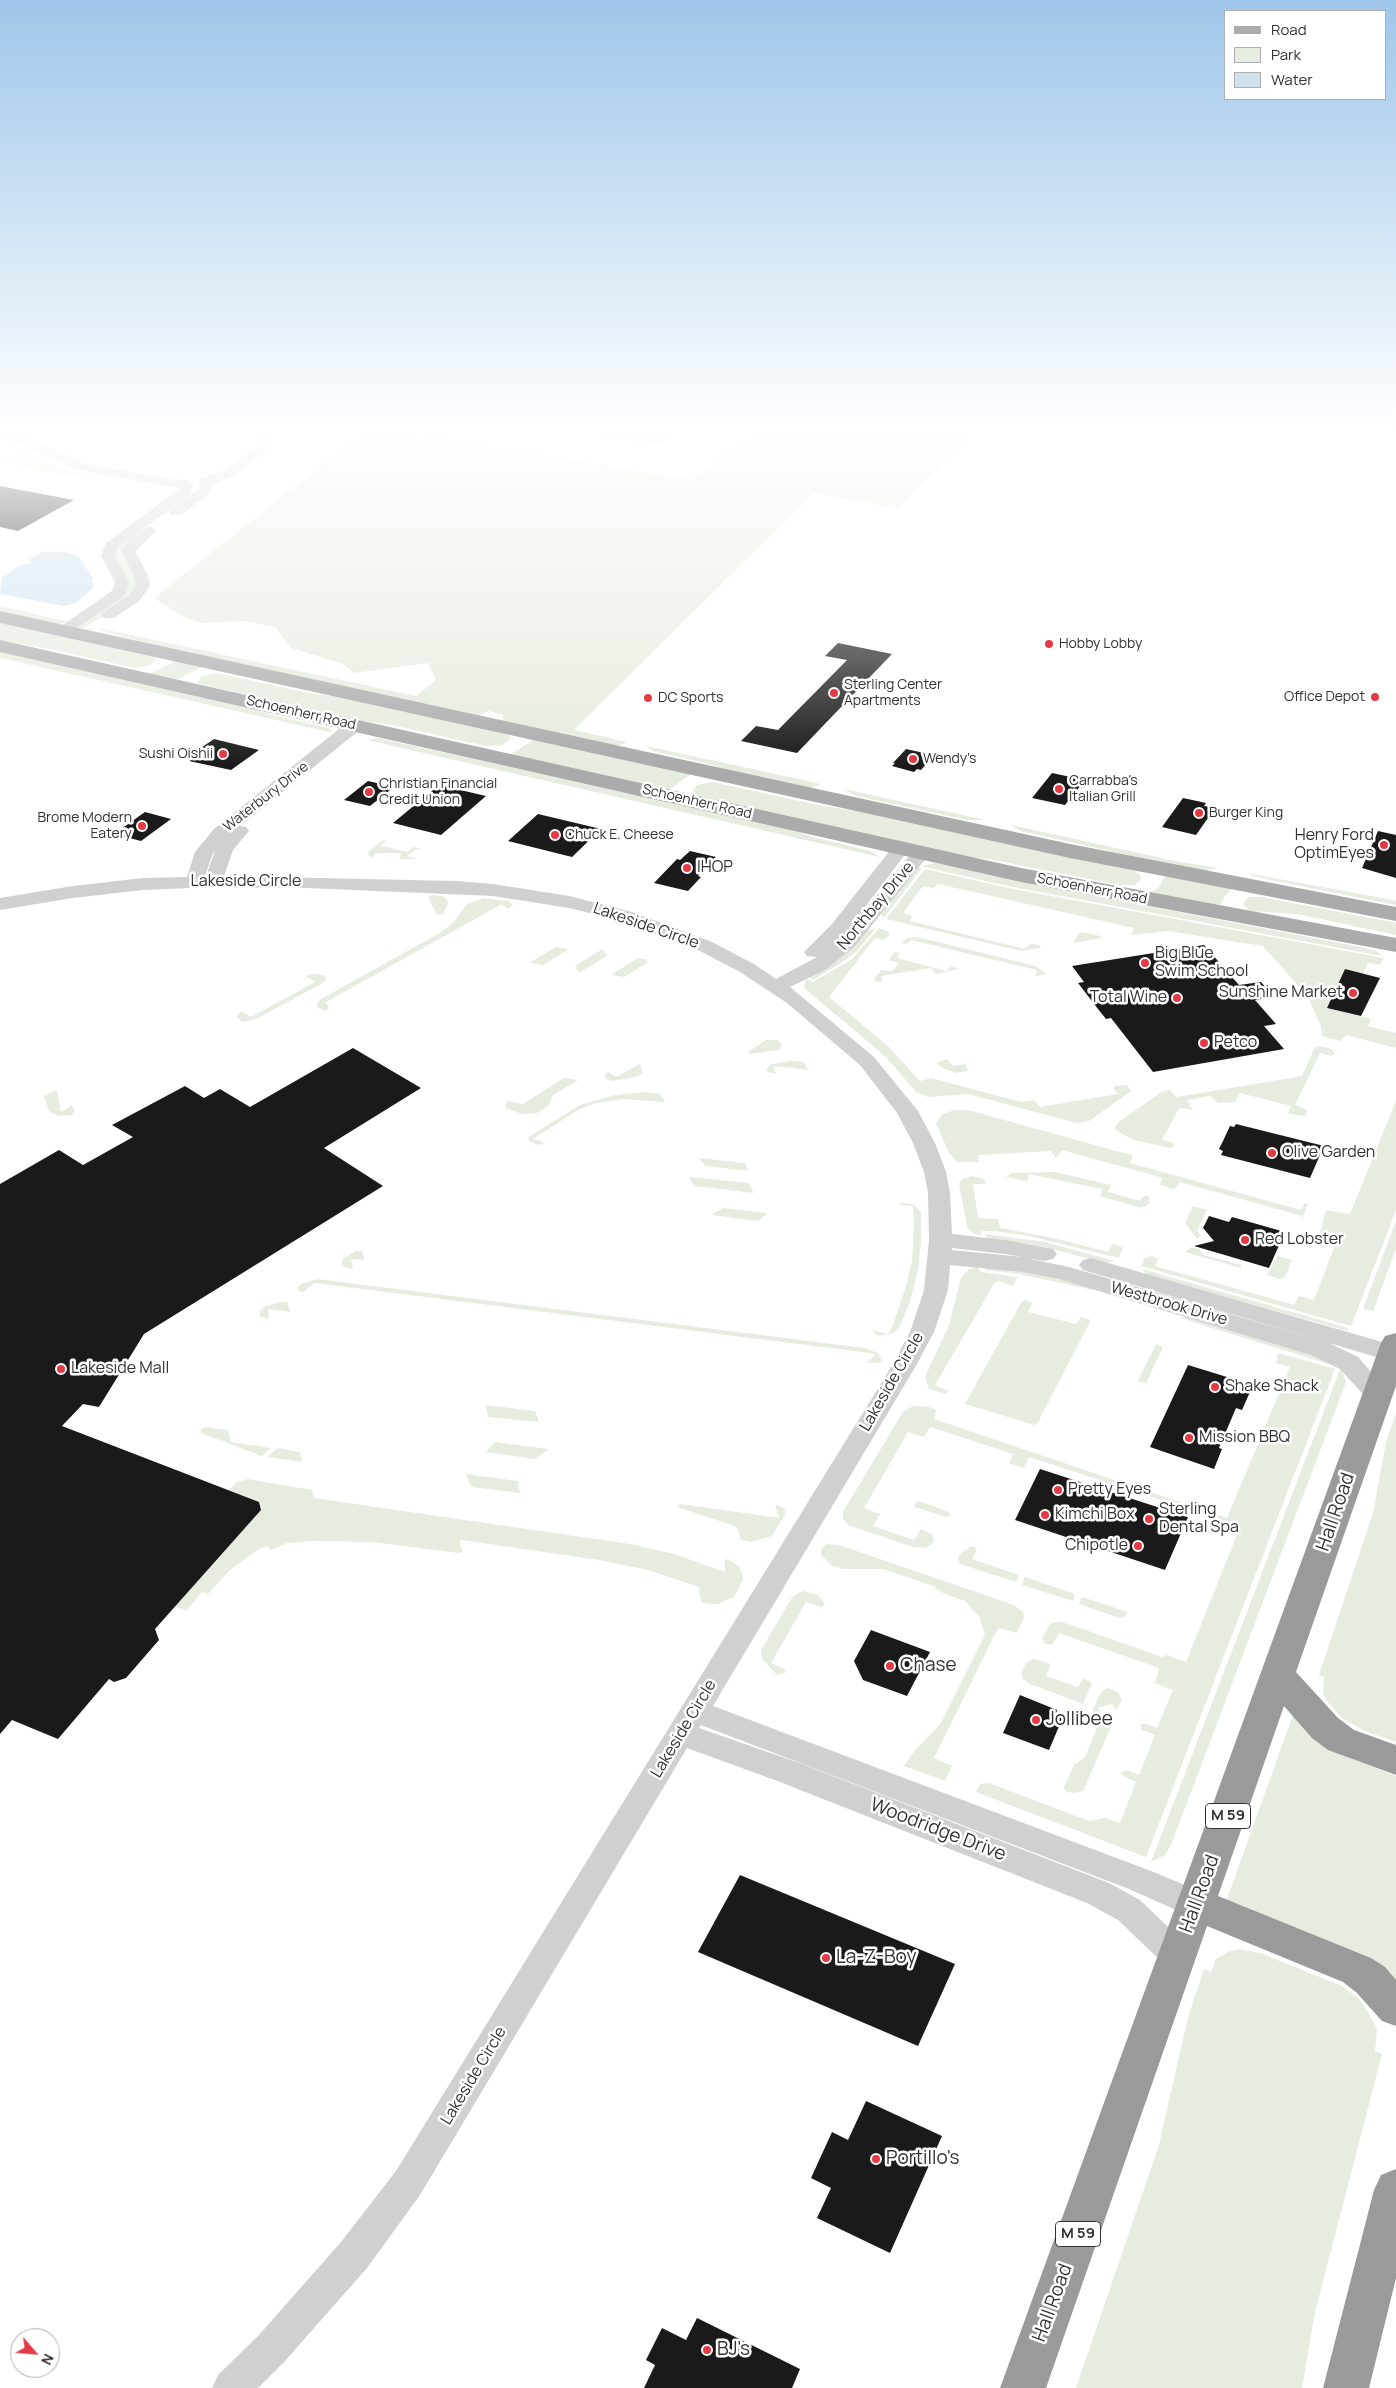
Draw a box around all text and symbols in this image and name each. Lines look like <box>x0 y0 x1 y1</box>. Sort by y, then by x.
legend <box>1224 10 1386 100</box>
text: Road <box>1271 19 1307 40</box>
text: Park <box>1271 44 1301 65</box>
text: Water <box>1271 69 1313 90</box>
place label: Hobby Lobby <box>1059 636 1142 652</box>
marker: Hobby Lobby <box>1043 638 1055 650</box>
place label: Sterling Center Apartments <box>844 677 942 710</box>
marker: Sterling Center Apartments <box>828 687 840 699</box>
place label: Office Depot <box>1284 689 1365 705</box>
place label: DC Sports <box>658 690 723 706</box>
marker: Office Depot <box>1369 691 1381 703</box>
street label: Schoenherr Road <box>245 692 357 734</box>
marker: DC Sports <box>642 692 654 704</box>
place label: Sushi Oishii <box>139 746 213 762</box>
marker: Sushi Oishii <box>217 748 229 760</box>
place label: Wendy's <box>923 751 976 767</box>
marker: Wendy's <box>907 753 919 765</box>
street label: Waterbury Drive <box>220 759 312 835</box>
place label: Carrabba's Italian Grill <box>1069 773 1138 806</box>
place label: Christian Financial Credit Union <box>379 776 497 809</box>
street label: Schoenherr Road <box>641 781 753 823</box>
marker: Carrabba's Italian Grill <box>1053 783 1065 795</box>
marker: Christian Financial Credit Union <box>363 786 375 798</box>
place label: Burger King <box>1209 805 1283 821</box>
marker: Burger King <box>1193 807 1205 819</box>
place label: Brome Modern Eatery <box>38 810 132 842</box>
marker: Brome Modern Eatery <box>136 820 148 832</box>
place label: Henry Ford OptimEyes <box>1294 826 1374 864</box>
place label: Chuck E. Cheese <box>565 827 674 843</box>
marker: Chuck E. Cheese <box>549 829 561 841</box>
marker: Henry Ford OptimEyes <box>1378 839 1390 851</box>
place label: IHOP <box>697 858 733 878</box>
street label: Northbay Drive <box>834 858 918 954</box>
marker: IHOP <box>681 862 693 874</box>
street label: Schoenherr Road <box>1036 870 1148 908</box>
street label: Lakeside Circle <box>191 872 301 892</box>
street label: Lakeside Circle <box>590 899 702 953</box>
place label: Big Blue Swim School <box>1155 944 1249 982</box>
marker: Big Blue Swim School <box>1139 957 1151 969</box>
place label: Sunshine Market <box>1219 983 1343 1003</box>
marker: Sunshine Market <box>1347 987 1359 999</box>
place label: Total Wine <box>1090 988 1167 1008</box>
marker: Total Wine <box>1171 992 1183 1004</box>
place label: Petco <box>1214 1033 1257 1053</box>
marker: Petco <box>1198 1037 1210 1049</box>
place label: Olive Garden <box>1282 1143 1375 1163</box>
marker: Olive Garden <box>1266 1147 1278 1159</box>
place label: Red Lobster <box>1255 1230 1344 1250</box>
marker: Red Lobster <box>1239 1234 1251 1246</box>
street label: Westbrook Drive <box>1108 1278 1230 1330</box>
street label: Lakeside Circle <box>856 1329 928 1435</box>
place label: Lakeside Mall <box>71 1359 169 1379</box>
marker: Lakeside Mall <box>55 1363 67 1375</box>
place label: Shake Shack <box>1225 1377 1319 1397</box>
marker: Shake Shack <box>1209 1381 1221 1393</box>
place label: Mission BBQ <box>1199 1428 1290 1448</box>
marker: Mission BBQ <box>1183 1432 1195 1444</box>
street label: Hall Road <box>1312 1470 1360 1554</box>
place label: Pretty Eyes <box>1068 1480 1151 1500</box>
marker: Pretty Eyes <box>1052 1484 1064 1496</box>
place label: Sterling Dental Spa <box>1159 1500 1239 1538</box>
place label: Kimchi Box <box>1055 1505 1135 1525</box>
marker: Kimchi Box <box>1039 1509 1051 1521</box>
marker: Sterling Dental Spa <box>1143 1513 1155 1525</box>
place label: Chipotle <box>1065 1536 1128 1556</box>
marker: Chipotle <box>1132 1540 1144 1552</box>
place label: Chase <box>900 1655 957 1677</box>
marker: Chase <box>884 1660 896 1672</box>
street label: Lakeside Circle <box>647 1677 721 1781</box>
place label: Jollibee <box>1046 1709 1113 1731</box>
marker: Jollibee <box>1030 1714 1042 1726</box>
street label: Woodridge Drive <box>867 1794 1009 1866</box>
road number: M 59 <box>1206 1804 1250 1828</box>
street label: Hall Road <box>1175 1852 1225 1936</box>
place label: La-Z-Boy <box>836 1947 916 1969</box>
marker: La-Z-Boy <box>820 1952 832 1964</box>
street label: Lakeside Circle <box>437 2024 511 2128</box>
place label: Portillo's <box>886 2148 960 2170</box>
marker: Portillo's <box>870 2153 882 2165</box>
road number: M 59 <box>1056 2222 1100 2246</box>
street label: Hall Road <box>1028 2261 1078 2345</box>
north arrow <box>10 2328 60 2378</box>
place label: BJ's <box>717 2339 750 2361</box>
marker: BJ's <box>701 2344 713 2356</box>
text: N <box>37 2351 59 2368</box>

